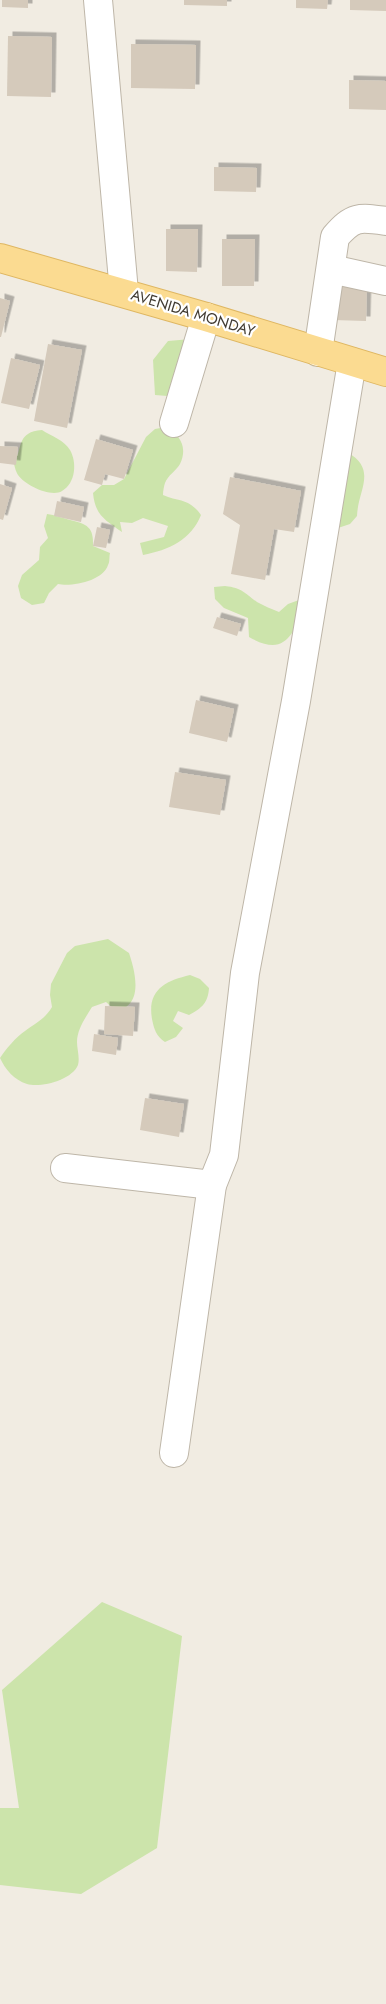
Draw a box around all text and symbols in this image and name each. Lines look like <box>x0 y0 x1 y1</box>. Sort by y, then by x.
street label: AVENIDA MONDAY <box>128 284 258 342</box>

